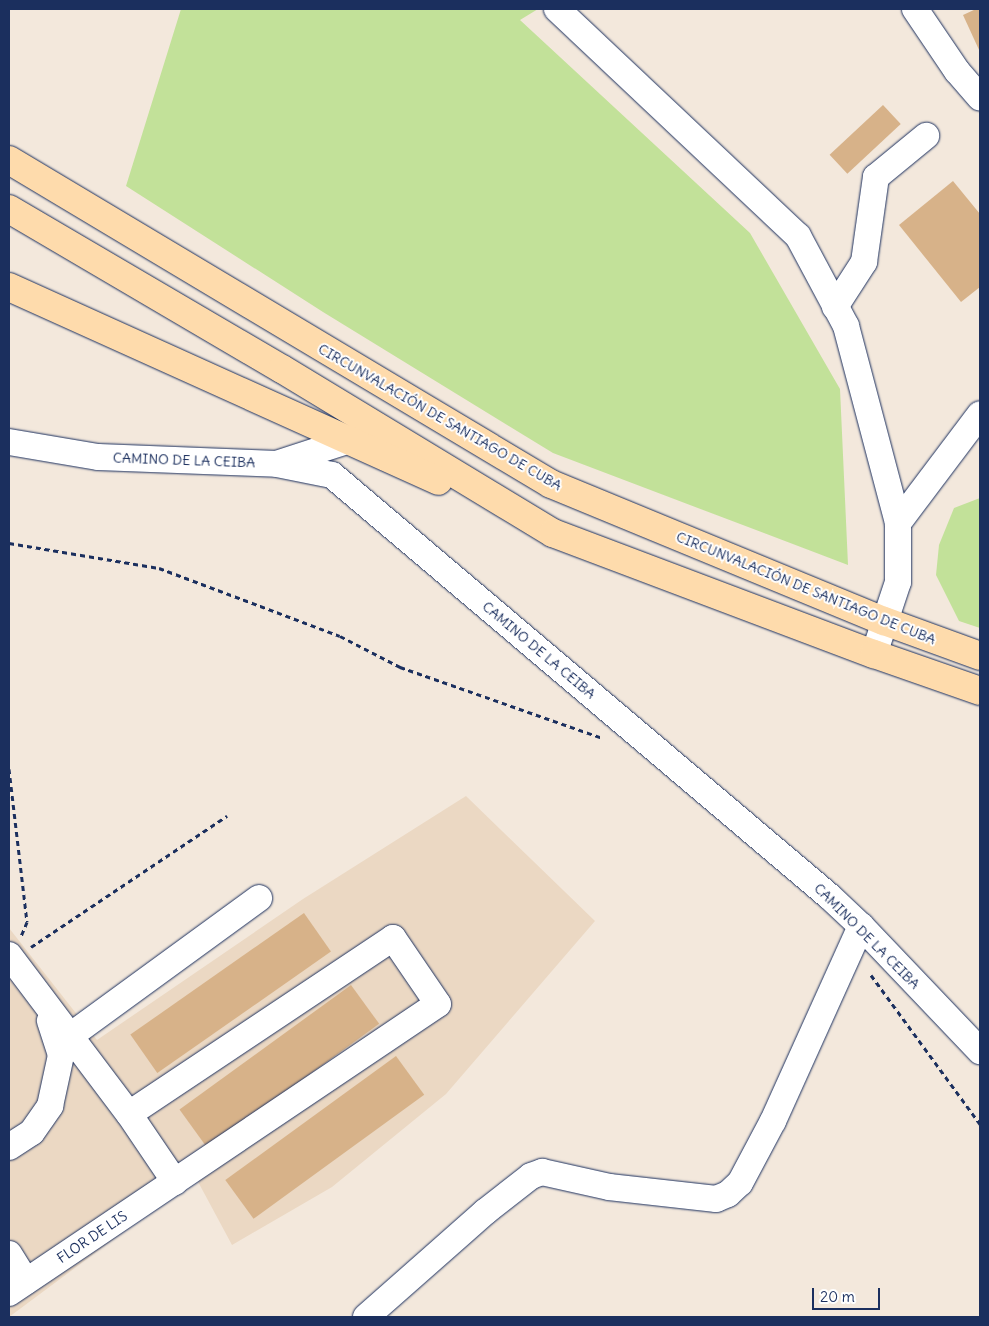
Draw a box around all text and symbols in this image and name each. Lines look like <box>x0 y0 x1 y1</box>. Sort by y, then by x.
street label: CIRCUNVALACIÓN DE SANTIAGO DE CUBA <box>315 340 565 494</box>
street label: CAMINO DE LA CEIBA <box>112 449 256 471</box>
street label: CIRCUNVALACIÓN DE SANTIAGO DE CUBA <box>674 528 938 648</box>
street label: CAMINO DE LA CEIBA <box>479 598 599 702</box>
street label: CAMINO DE LA CEIBA <box>811 880 923 992</box>
street label: FLOR DE LIS <box>54 1207 130 1267</box>
scale bar <box>814 1278 882 1310</box>
text: 20 m <box>820 1287 855 1306</box>

